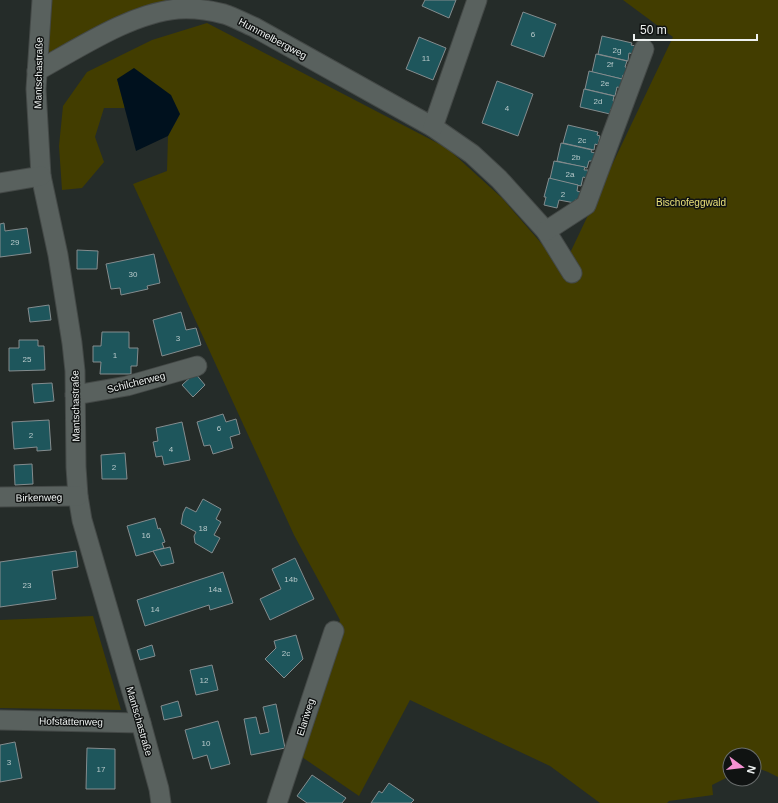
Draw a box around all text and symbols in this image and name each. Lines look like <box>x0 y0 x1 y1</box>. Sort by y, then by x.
street label: Hummelbergweg <box>237 16 309 61</box>
scale bar <box>634 16 757 42</box>
text: 50 m <box>640 23 667 37</box>
house number: 6 <box>531 30 536 39</box>
street label: Mantschastraße <box>32 37 45 109</box>
house number: 2g <box>613 46 621 55</box>
house number: 11 <box>422 54 431 63</box>
house number: 2f <box>607 60 614 69</box>
house number: 2e <box>601 79 610 88</box>
house number: 2d <box>594 97 602 106</box>
house number: 4 <box>505 104 510 113</box>
house number: 2c <box>578 136 586 145</box>
house number: 2b <box>572 153 581 162</box>
house number: 2a <box>566 170 575 179</box>
house number: 2 <box>561 190 566 199</box>
park label: Bischofeggwald <box>656 197 726 208</box>
house number: 29 <box>11 238 20 247</box>
house number: 30 <box>129 270 138 279</box>
house number: 3 <box>176 334 181 343</box>
house number: 1 <box>113 351 118 360</box>
house number: 25 <box>23 355 32 364</box>
street label: Mantschastraße <box>69 370 82 442</box>
street label: Schilcherweg <box>106 370 166 395</box>
house number: 6 <box>217 424 222 433</box>
house number: 2 <box>29 431 34 440</box>
house number: 4 <box>169 445 174 454</box>
house number: 2 <box>112 463 117 472</box>
street label: Birkenweg <box>16 492 62 503</box>
house number: 18 <box>199 524 208 533</box>
house number: 16 <box>142 531 151 540</box>
house number: 14b <box>284 575 298 584</box>
house number: 23 <box>23 581 32 590</box>
house number: 14a <box>208 585 222 594</box>
house number: 14 <box>151 605 160 614</box>
house number: 2c <box>282 649 290 658</box>
house number: 12 <box>200 676 209 685</box>
street label: Mantschastraße <box>124 685 155 758</box>
street label: Elariweg <box>294 697 317 737</box>
street label: Hofstättenweg <box>39 715 103 728</box>
house number: 10 <box>202 739 211 748</box>
north arrow <box>722 747 762 787</box>
house number: 3 <box>7 758 12 767</box>
text: N <box>745 764 758 775</box>
house number: 17 <box>97 765 106 774</box>

